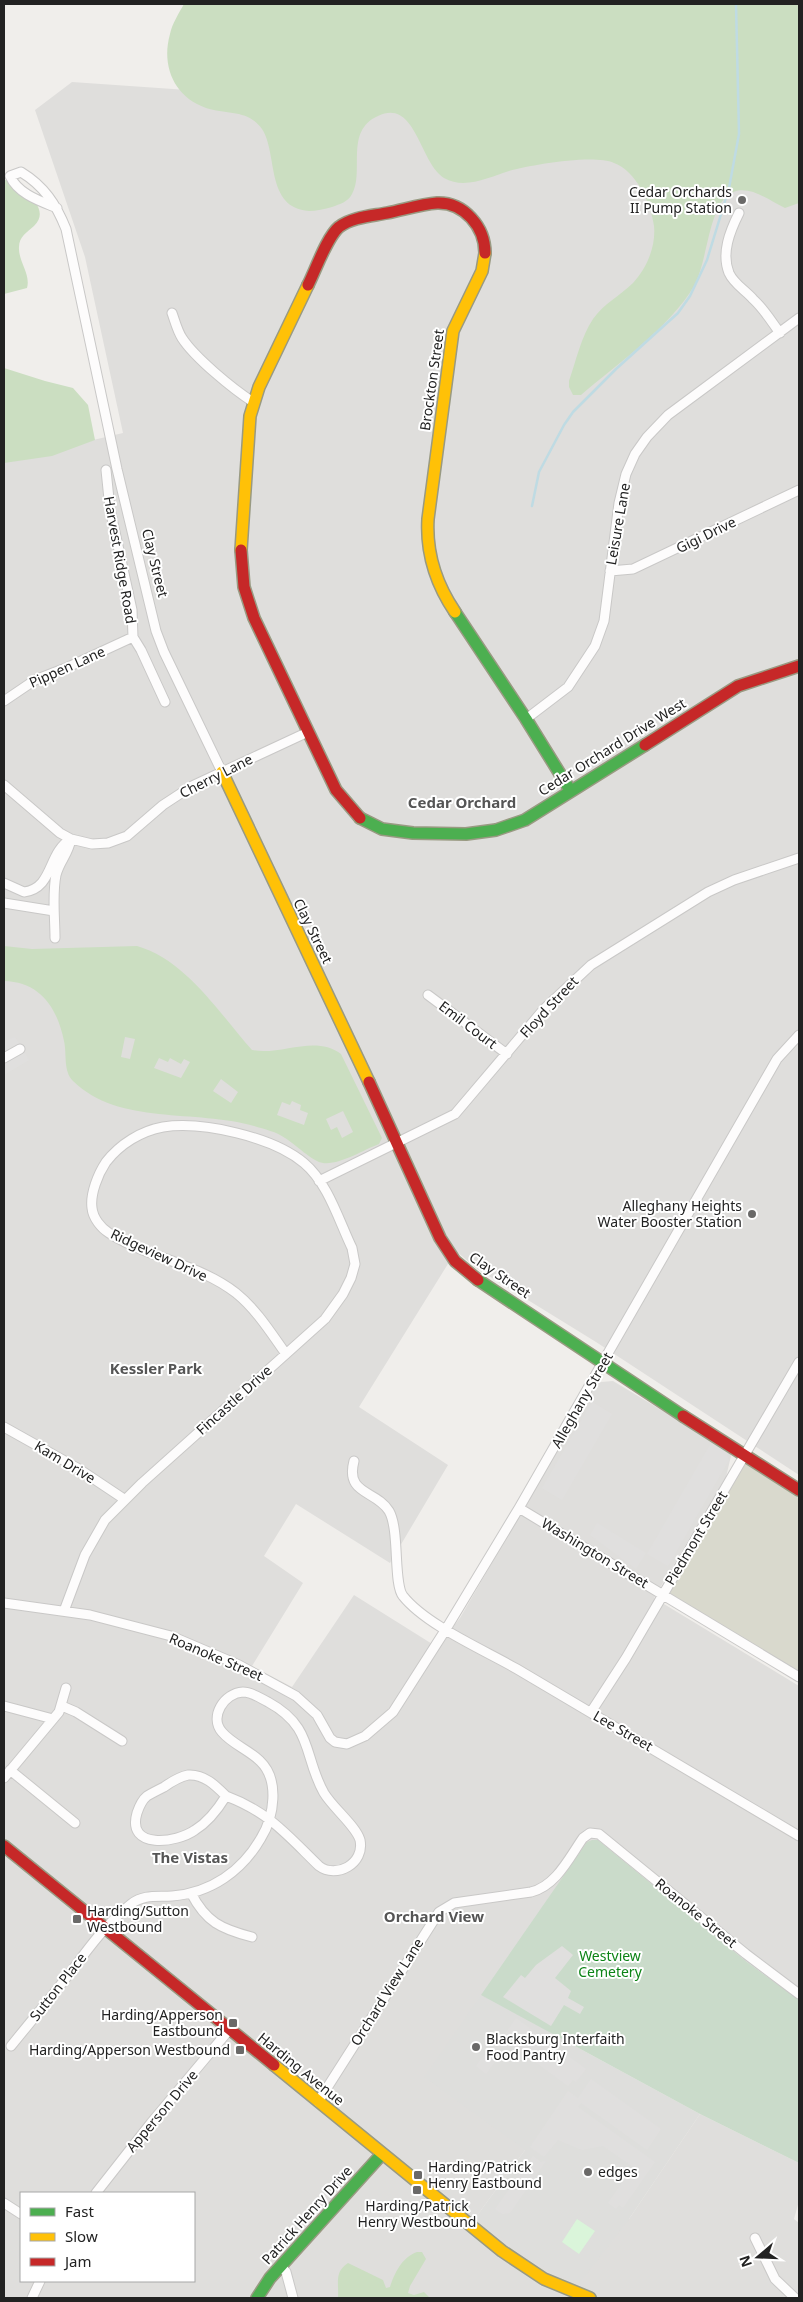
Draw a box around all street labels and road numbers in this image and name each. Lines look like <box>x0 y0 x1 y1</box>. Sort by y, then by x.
street label: Brockton Street <box>415 328 448 432</box>
street label: Leisure Lane <box>601 481 634 566</box>
street label: Harvest Ridge Road <box>100 495 141 625</box>
street label: Gigi Drive <box>673 512 739 557</box>
street label: Clay Street <box>138 527 173 599</box>
street label: Pippen Lane <box>26 641 108 692</box>
street label: Cedar Orchard Drive West <box>534 693 689 800</box>
street label: Cherry Lane <box>176 749 256 802</box>
street label: Clay Street <box>290 895 337 966</box>
street label: Floyd Street <box>515 972 582 1041</box>
street label: Emil Court <box>435 996 501 1053</box>
street label: Ridgeview Drive <box>108 1224 211 1285</box>
street label: Clay Street <box>466 1247 535 1302</box>
street label: Alleghany Street <box>546 1348 617 1451</box>
street label: Fincastle Drive <box>192 1361 276 1439</box>
street label: Kam Drive <box>31 1436 99 1487</box>
street label: Piedmont Street <box>660 1487 731 1588</box>
street label: Washington Street <box>538 1513 652 1592</box>
street label: Roanoke Street <box>166 1628 266 1685</box>
street label: Lee Street <box>590 1706 657 1755</box>
street label: Roanoke Street <box>651 1874 741 1952</box>
street label: Orchard View Lane <box>346 1934 427 2049</box>
street label: Sutton Place <box>25 1949 90 2025</box>
street label: Harding Avenue <box>254 2028 349 2109</box>
street label: Apperson Drive <box>122 2065 202 2156</box>
street label: Patrick Henry Drive <box>257 2161 356 2268</box>

